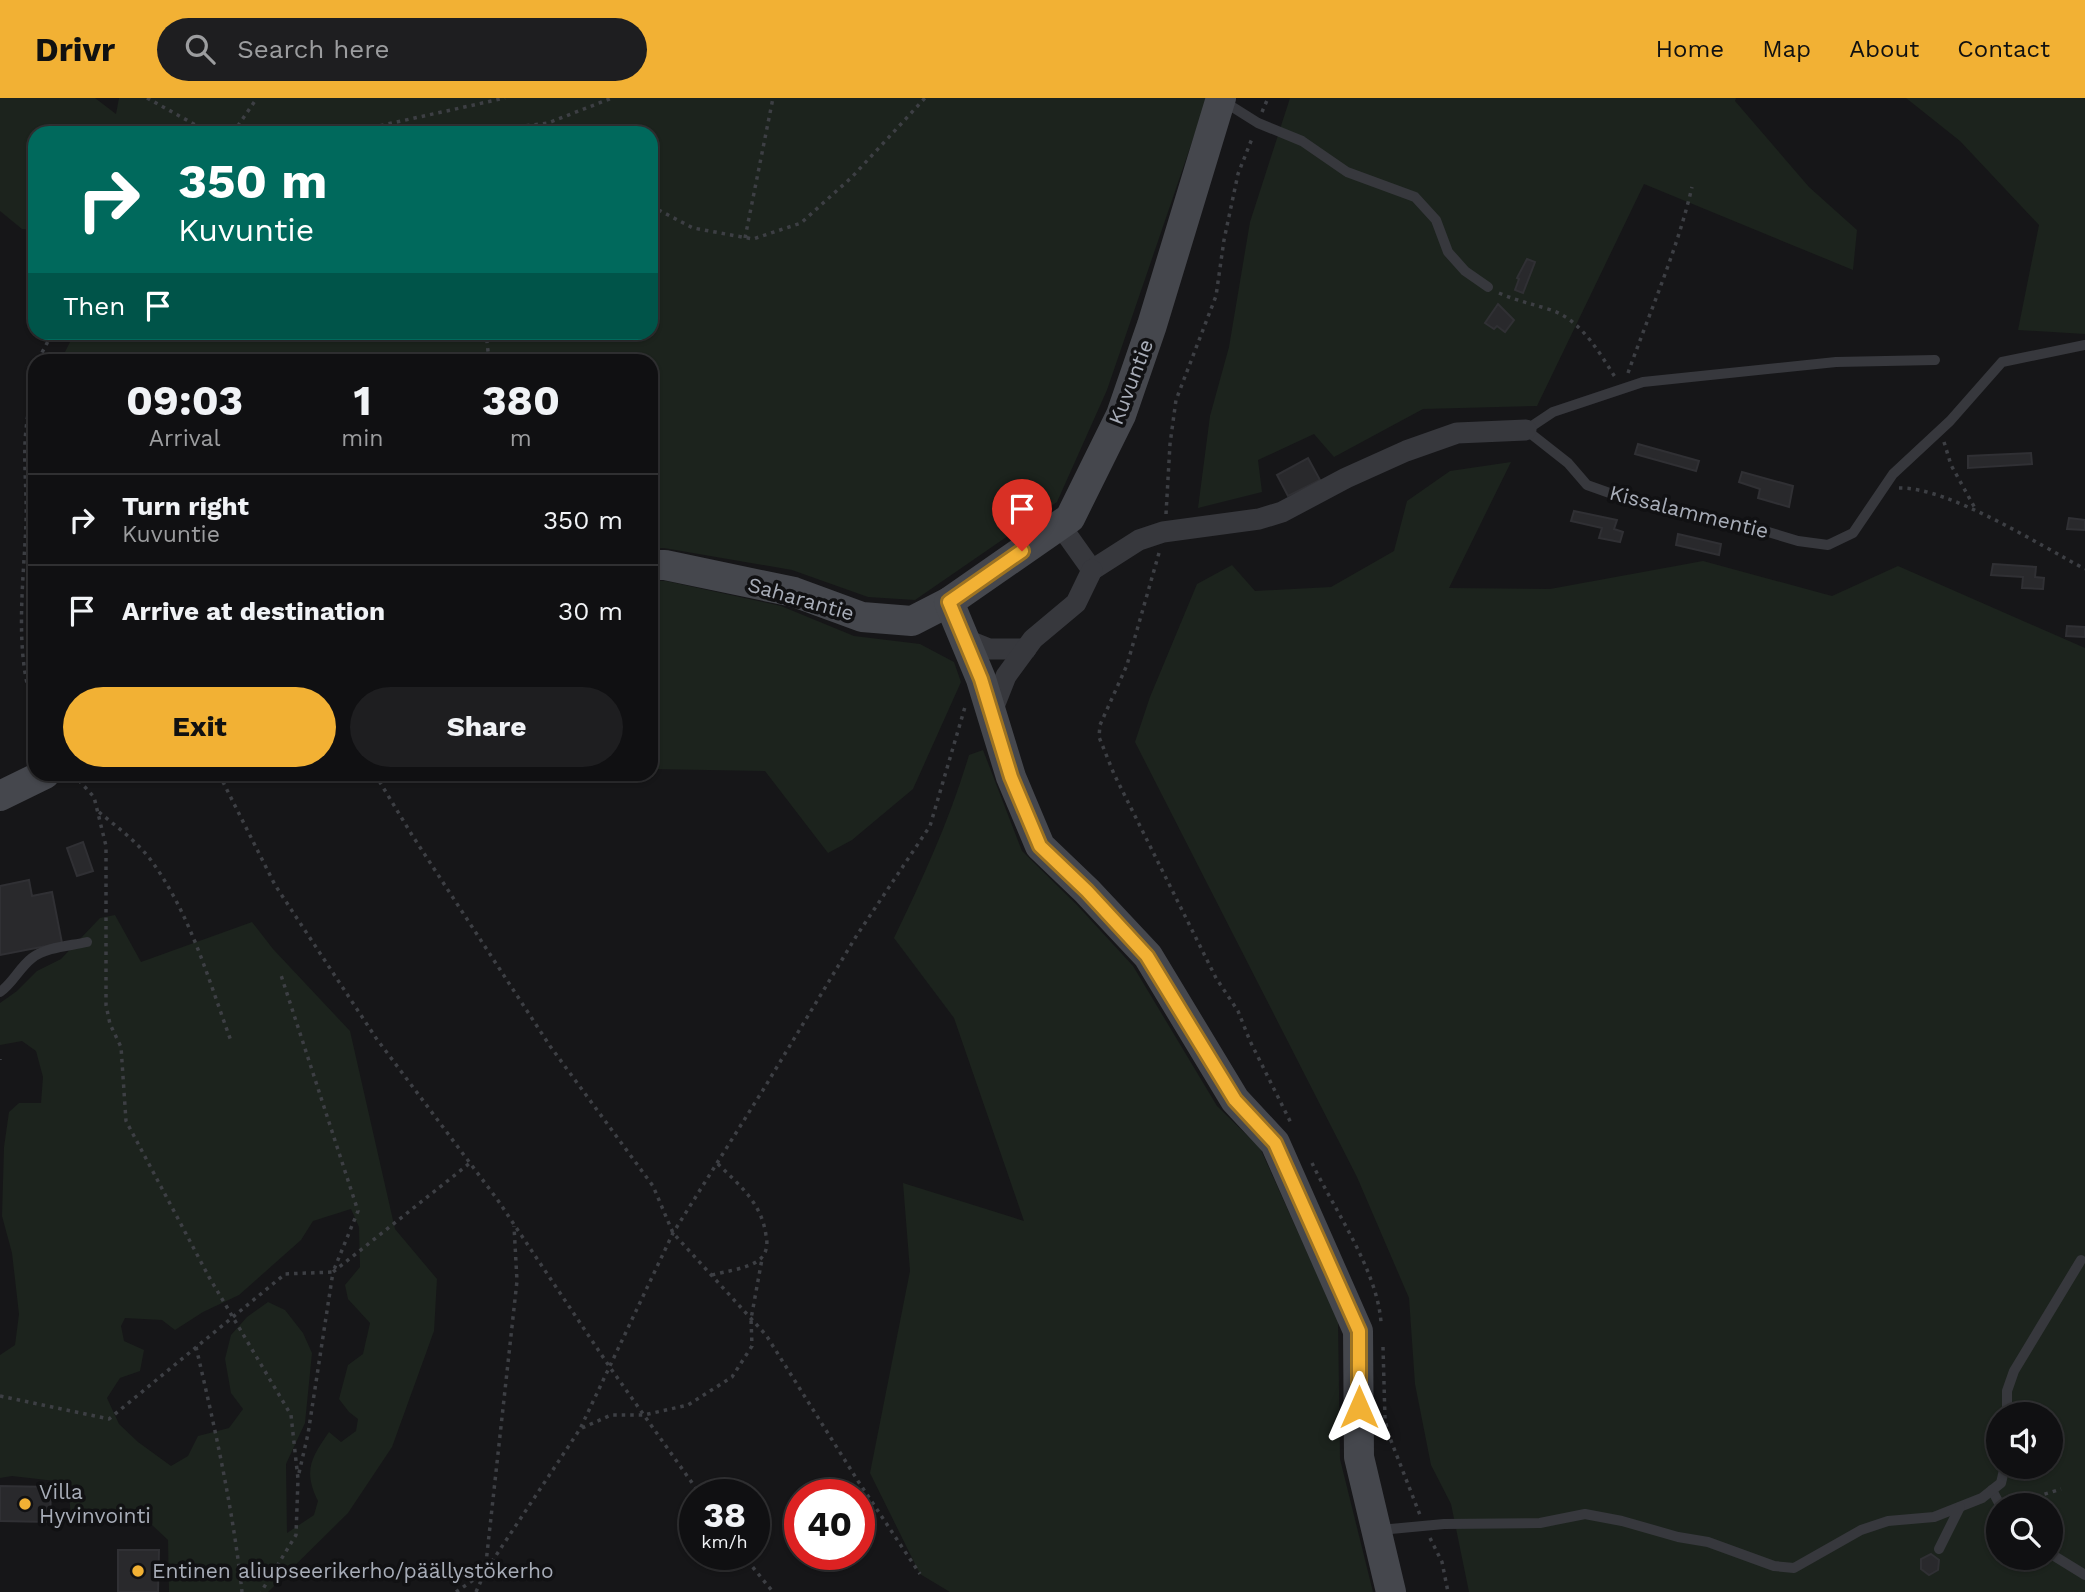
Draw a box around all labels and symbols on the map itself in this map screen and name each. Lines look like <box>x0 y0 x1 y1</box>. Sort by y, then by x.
street label: Kuvuntie <box>1103 336 1158 428</box>
pin <box>992 479 1052 551</box>
street label: Kissalammentie <box>1607 480 1771 543</box>
street label: Saharantie <box>745 571 857 626</box>
position arrow <box>1322 1370 1396 1444</box>
place label: Villa Hyvinvointi <box>39 1479 151 1528</box>
speed limit sign: 40 <box>784 1479 875 1570</box>
marker: Villa Hyvinvointi <box>17 1496 33 1512</box>
place label: Entinen aliupseerikerho/päällystökerho <box>152 1558 554 1583</box>
marker: Entinen aliupseerikerho/päällystökerho <box>130 1563 146 1579</box>

